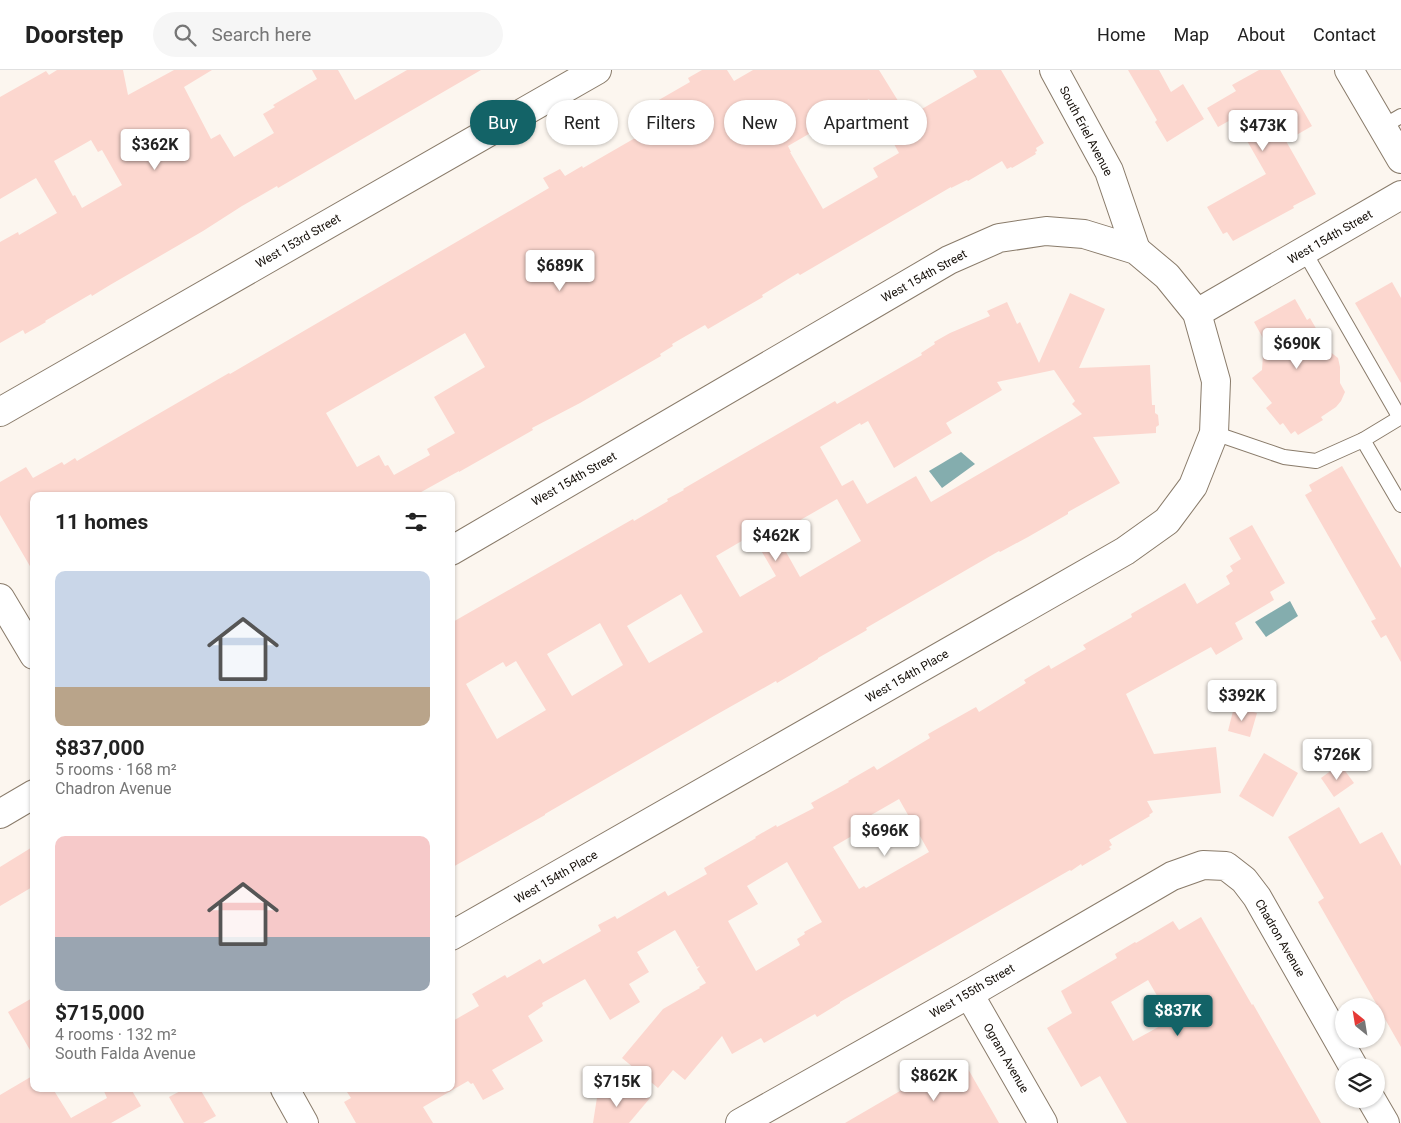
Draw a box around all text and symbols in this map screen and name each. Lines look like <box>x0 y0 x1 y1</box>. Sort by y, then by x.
search box <box>153 12 503 57</box>
text: Doorstep <box>25 21 123 49</box>
icon: search <box>171 21 199 49</box>
text: Search here <box>211 23 311 46</box>
text: Home <box>1097 24 1146 45</box>
text: Map <box>1174 24 1209 45</box>
text: About <box>1237 24 1285 45</box>
text: Contact <box>1313 24 1376 45</box>
street label: South Eriel Avenue <box>1056 84 1116 178</box>
chip: Buy <box>470 100 536 145</box>
chip: Rent <box>546 100 618 145</box>
chip: Filters <box>628 100 714 145</box>
chip: New <box>724 100 796 145</box>
chip: Apartment <box>806 100 927 145</box>
pin: $473K <box>1228 109 1298 152</box>
text: $473K <box>1240 116 1286 135</box>
pin: $362K <box>120 128 190 171</box>
text: $362K <box>132 135 178 154</box>
street label: West 154th Street <box>1285 207 1375 267</box>
street label: West 153rd Street <box>253 211 343 271</box>
street label: West 154th Street <box>879 247 969 305</box>
pin: $689K <box>525 250 595 292</box>
text: $689K <box>537 256 583 275</box>
pin: $690K <box>1262 328 1332 370</box>
text: $690K <box>1274 334 1320 353</box>
street label: West 154th Street <box>529 449 619 509</box>
icon: filters <box>402 508 430 536</box>
text: 11 homes <box>55 510 148 534</box>
pin: $462K <box>741 520 811 562</box>
text: $462K <box>753 526 799 545</box>
icon: home <box>198 604 288 694</box>
street label: West 154th Place <box>863 647 951 705</box>
pin: $392K <box>1207 680 1277 722</box>
text: $392K <box>1219 686 1265 705</box>
text: $837,000 <box>55 736 145 760</box>
pin: $726K <box>1302 738 1372 781</box>
text: $726K <box>1314 745 1360 764</box>
text: 5 rooms · 168 m² <box>55 760 177 779</box>
text: Chadron Avenue <box>55 779 171 798</box>
pin: $696K <box>850 814 920 857</box>
text: $696K <box>862 821 908 840</box>
street label: West 154th Place <box>512 848 600 906</box>
icon: home <box>198 869 288 959</box>
street label: Chadron Avenue <box>1252 897 1308 979</box>
street label: West 155th Street <box>927 961 1017 1021</box>
pin: $837K <box>1143 994 1213 1037</box>
north arrow <box>1335 998 1385 1048</box>
map controls <box>1335 998 1385 1108</box>
text: $715,000 <box>55 1001 145 1025</box>
text: $837K <box>1155 1001 1201 1020</box>
street label: Ogram Avenue <box>980 1021 1032 1095</box>
text: 4 rooms · 132 m² <box>55 1025 177 1044</box>
text: South Falda Avenue <box>55 1044 196 1063</box>
button: layers <box>1335 1058 1385 1108</box>
pin: $862K <box>899 1060 969 1102</box>
pin: $715K <box>582 1066 652 1108</box>
text: $862K <box>911 1066 957 1085</box>
text: $715K <box>594 1072 640 1091</box>

